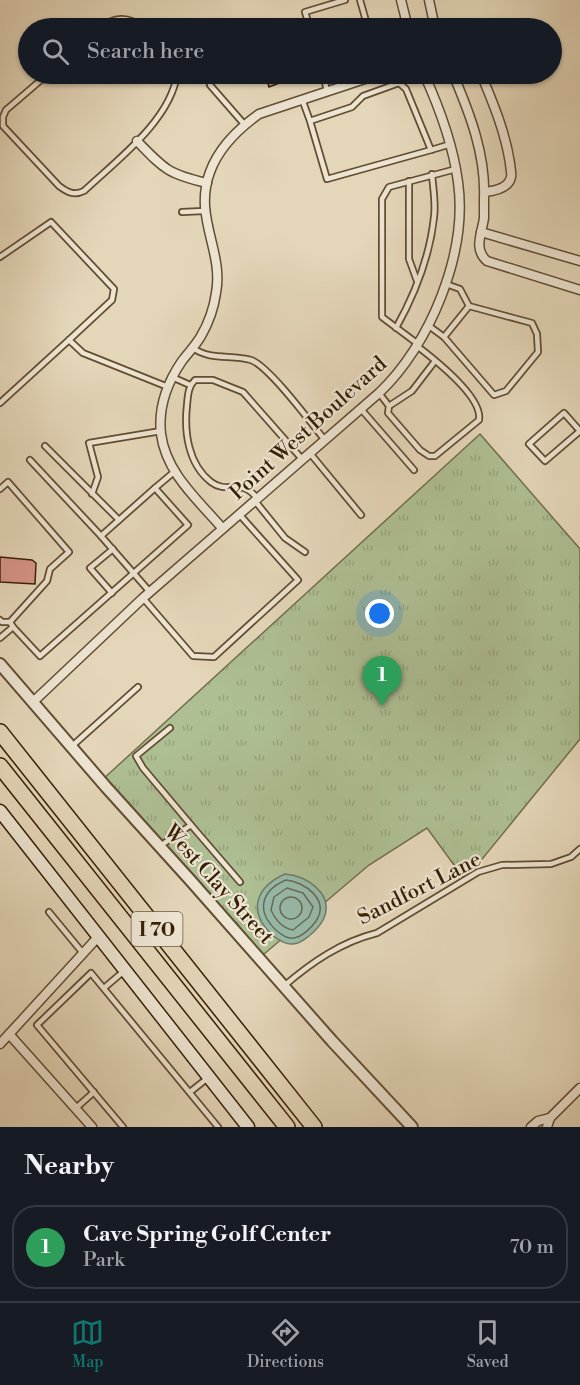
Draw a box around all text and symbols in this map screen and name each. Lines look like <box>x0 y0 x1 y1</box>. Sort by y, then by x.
search box <box>18 18 562 84</box>
icon: search <box>39 35 72 68</box>
text: Search here <box>87 38 204 65</box>
street label: Point West Boulevard <box>225 351 393 506</box>
your location <box>365 599 394 628</box>
pin: 1 <box>362 656 401 706</box>
street label: West Clay Street <box>157 819 279 950</box>
street label: Sandfort Lane <box>353 847 486 931</box>
road number: I 70 <box>132 912 182 946</box>
text: Nearby <box>24 1150 114 1182</box>
text: Cave Spring Golf Center <box>83 1221 331 1248</box>
text: 1 <box>41 1235 50 1260</box>
text: 70 m <box>510 1235 554 1260</box>
text: Park <box>83 1248 125 1273</box>
tab: Map <box>71 1316 104 1372</box>
tab: Directions <box>247 1316 324 1372</box>
tab: Saved <box>467 1316 509 1372</box>

